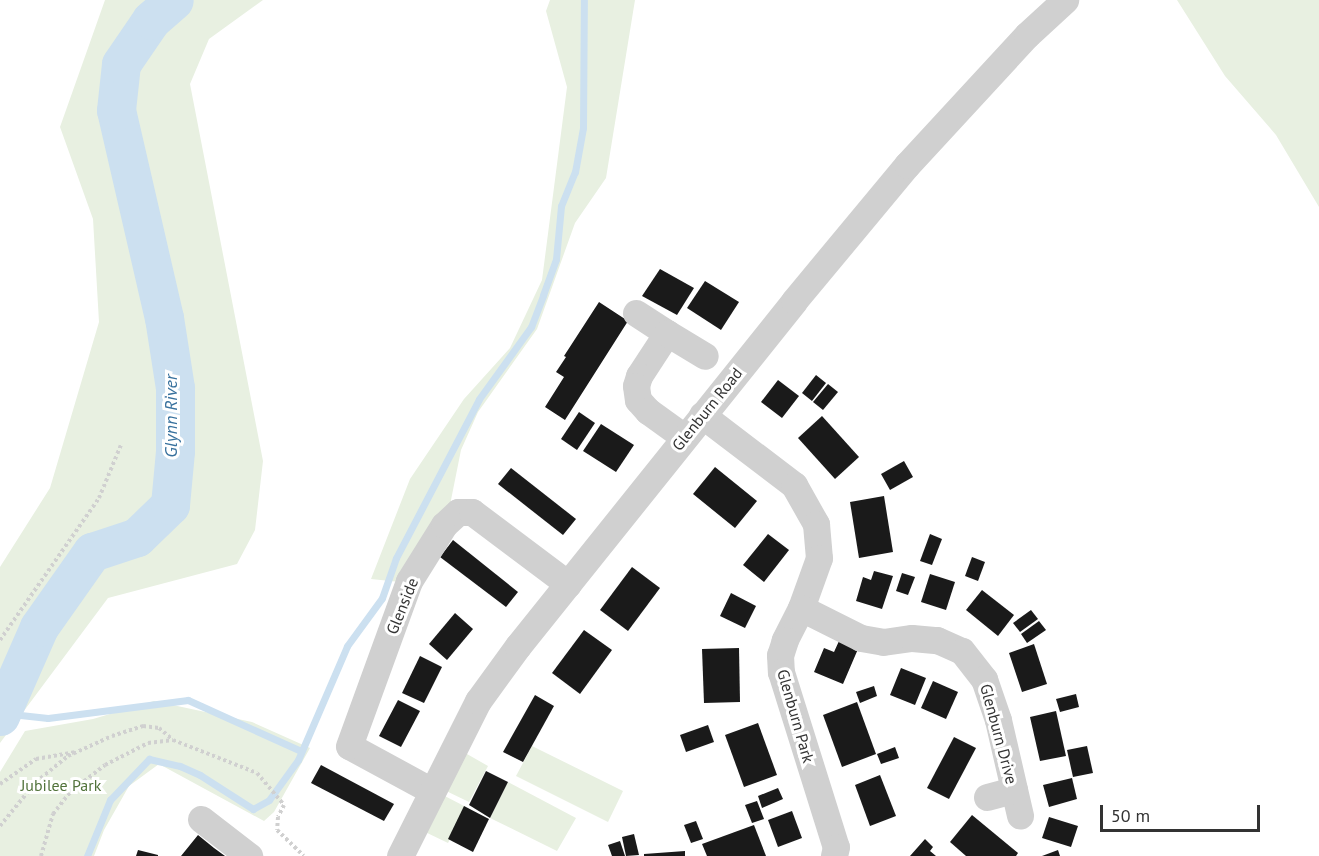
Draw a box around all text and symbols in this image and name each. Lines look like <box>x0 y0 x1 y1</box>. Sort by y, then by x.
street label: Glenburn Road <box>668 364 746 454</box>
water label: Glynn River <box>160 374 182 458</box>
street label: Glenside <box>382 575 422 637</box>
street label: Glenburn Park <box>773 667 819 765</box>
street label: Glenburn Drive <box>976 682 1022 786</box>
park label: Jubilee Park <box>21 775 101 795</box>
scale bar <box>1103 793 1264 831</box>
text: 50 m <box>1111 804 1150 827</box>

